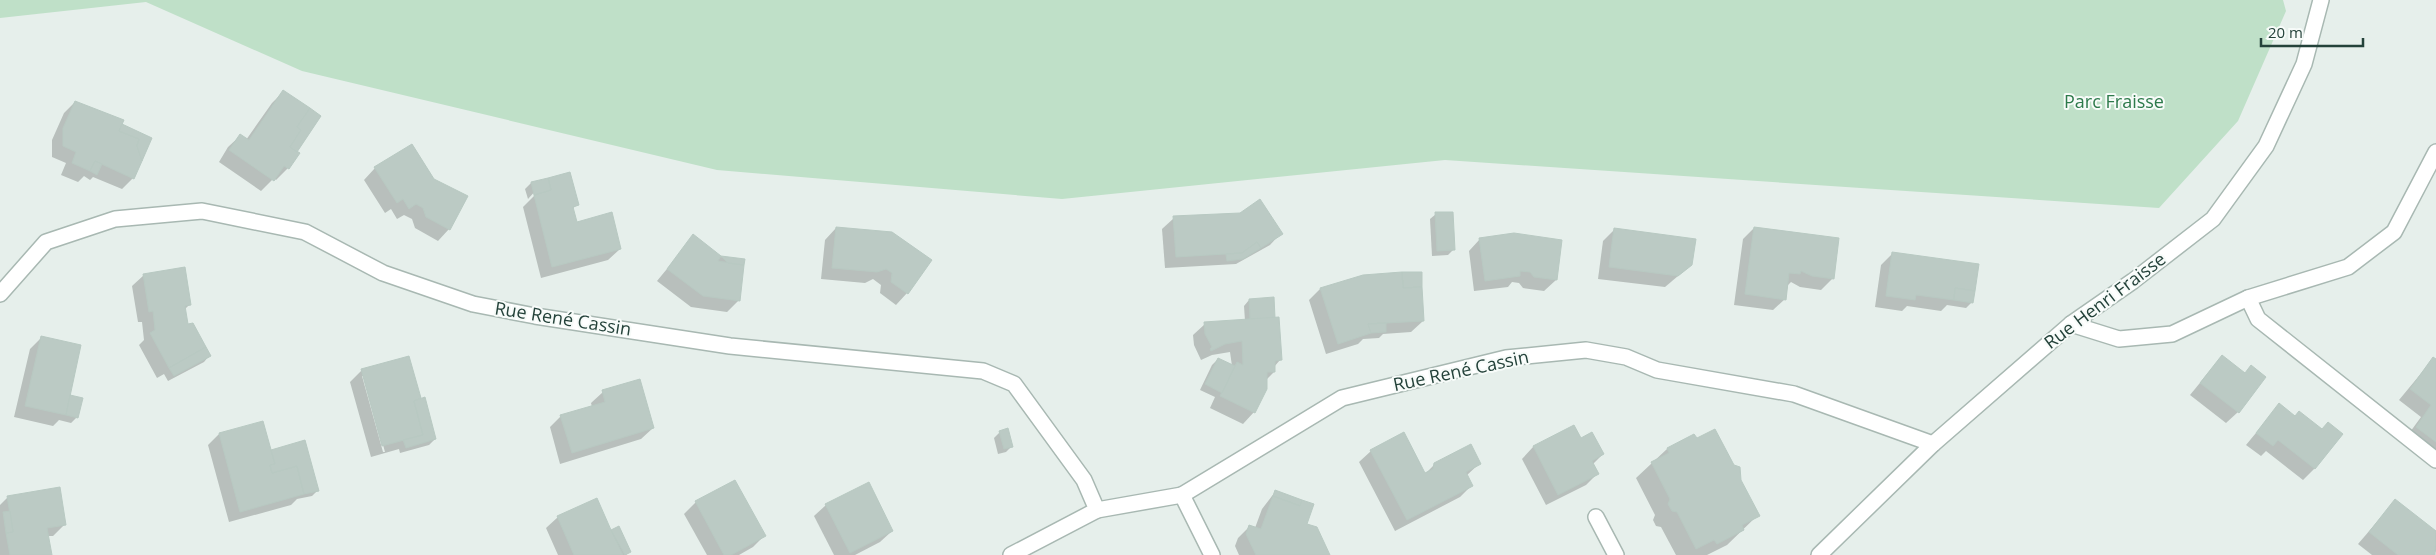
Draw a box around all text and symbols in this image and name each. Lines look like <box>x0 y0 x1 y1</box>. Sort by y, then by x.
scale bar <box>2261 15 2364 47</box>
text: 20 m <box>2268 22 2303 42</box>
park label: Parc Fraisse <box>2064 89 2164 113</box>
street label: Rue Henri Fraisse <box>2039 247 2170 354</box>
street label: Rue René Cassin <box>493 295 633 341</box>
street label: Rue René Cassin <box>1391 344 1531 396</box>

